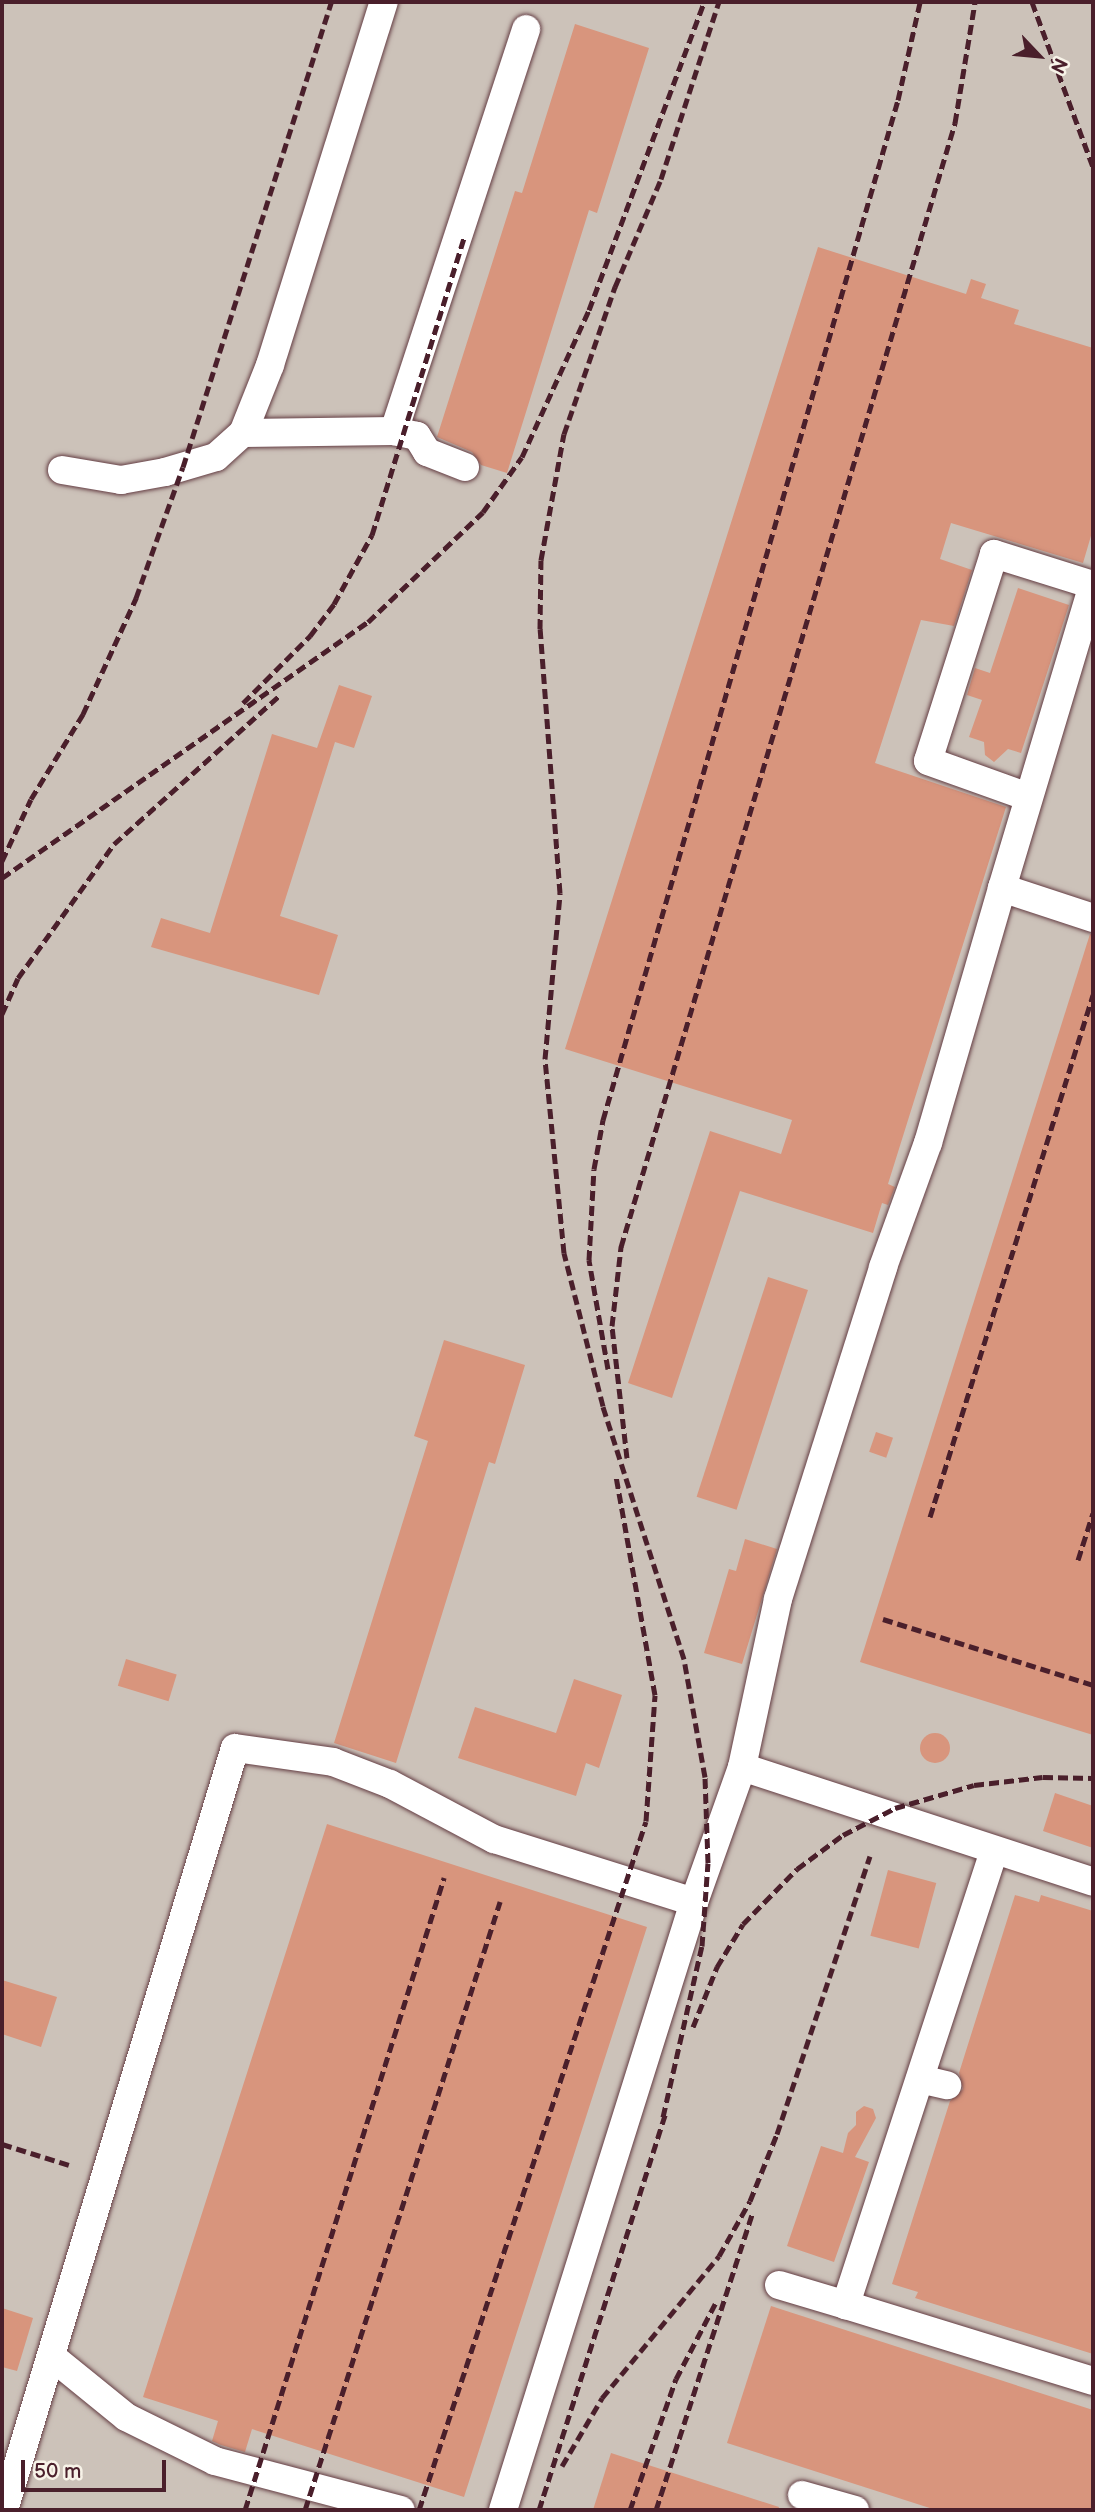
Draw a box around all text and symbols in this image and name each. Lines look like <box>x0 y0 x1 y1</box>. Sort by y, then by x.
north arrow <box>1004 21 1074 91</box>
text: N <box>1045 54 1072 77</box>
scale bar <box>24 2446 170 2490</box>
text: 50 m <box>34 2459 81 2484</box>

